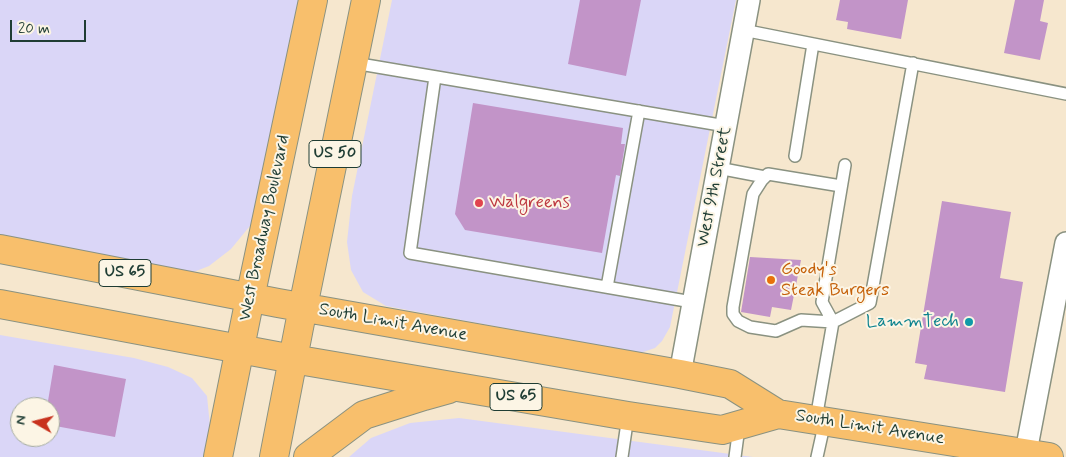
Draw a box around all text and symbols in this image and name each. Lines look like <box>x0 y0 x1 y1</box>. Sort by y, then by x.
scale bar <box>12 10 89 42</box>
text: 20 m <box>18 19 50 39</box>
street label: West 9th Street <box>693 125 737 249</box>
street label: West Broadway Boulevard <box>235 133 295 323</box>
road number: US 50 <box>309 140 361 168</box>
place label: Walgreens <box>489 192 570 214</box>
marker: Walgreens <box>473 197 485 209</box>
place label: Goody's Steak Burgers <box>781 259 889 302</box>
road number: US 65 <box>99 260 151 286</box>
marker: Goody's Steak Burgers <box>765 274 777 286</box>
street label: South Limit Avenue <box>317 299 469 347</box>
place label: LammTech <box>866 311 959 333</box>
marker: LammTech <box>963 316 975 328</box>
road number: US 65 <box>490 384 542 411</box>
north arrow <box>10 397 60 447</box>
street label: South Limit Avenue <box>794 406 946 450</box>
text: N <box>12 414 31 426</box>

